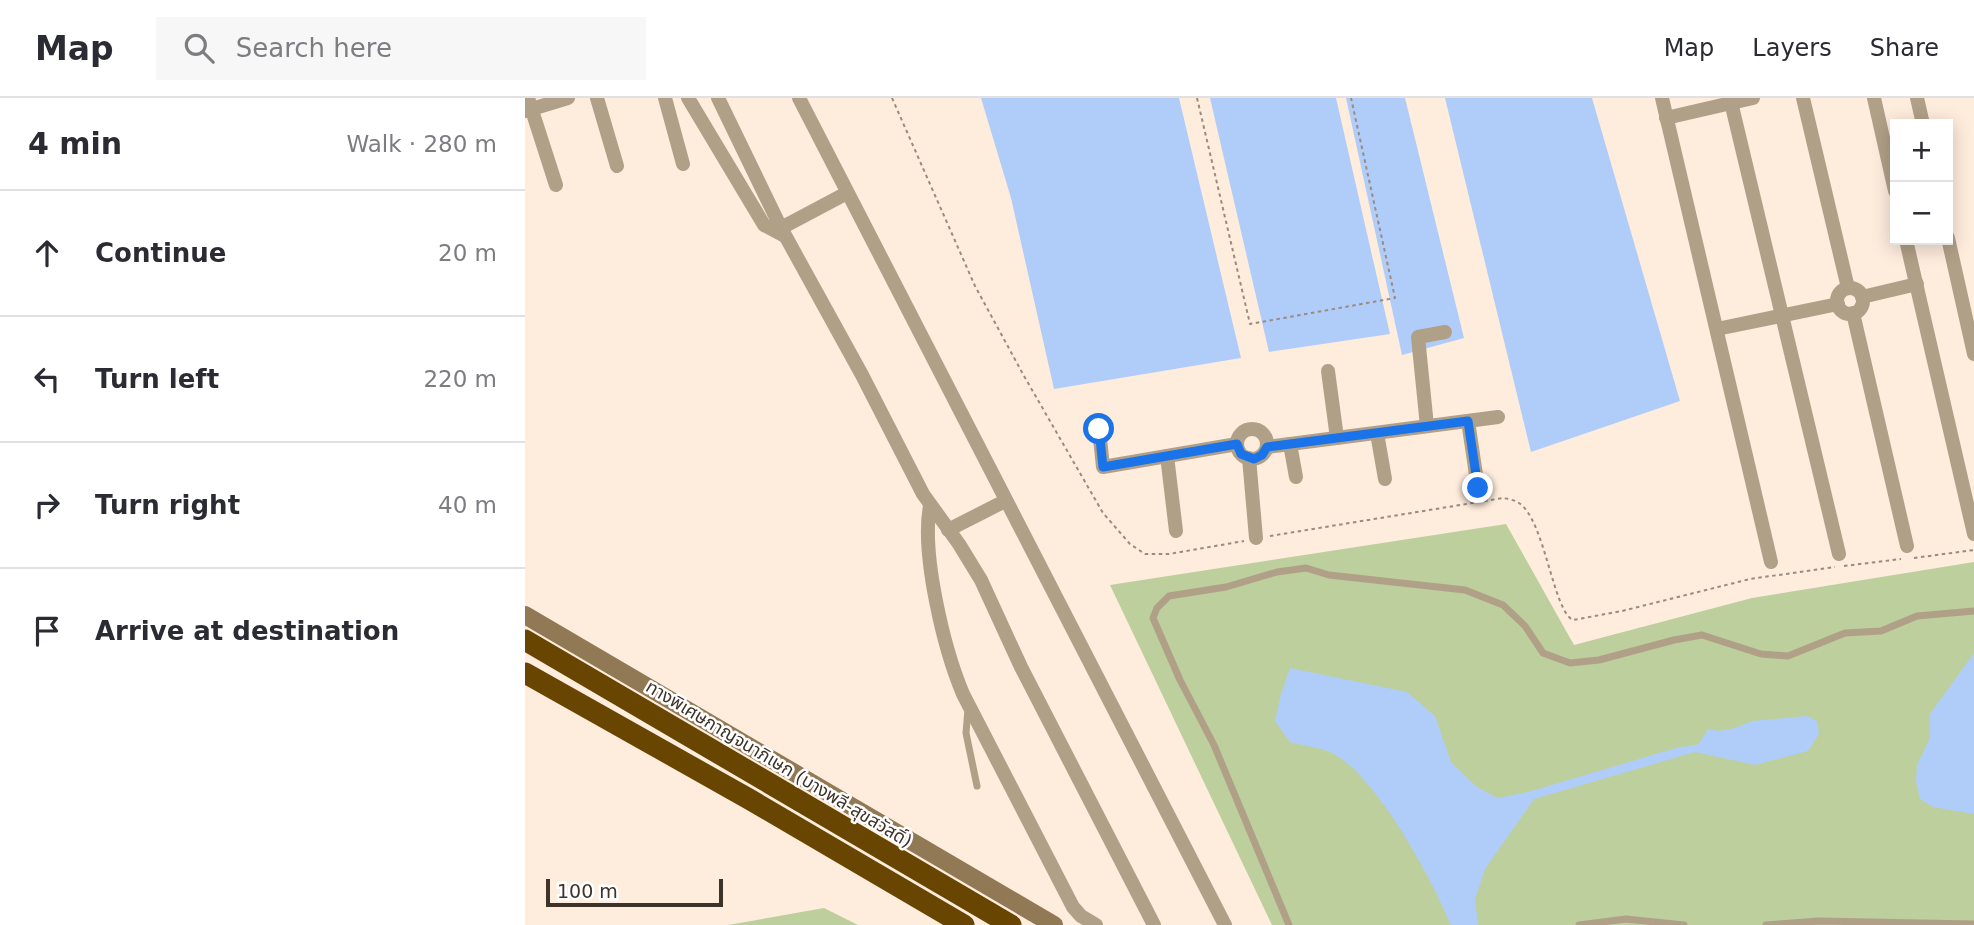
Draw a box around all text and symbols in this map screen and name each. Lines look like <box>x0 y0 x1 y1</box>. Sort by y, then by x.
search box <box>156 17 646 80</box>
text: Map <box>35 29 114 68</box>
icon: search <box>180 29 218 67</box>
text: Search here <box>236 33 392 63</box>
text: Map <box>1664 34 1714 62</box>
text: Layers <box>1752 34 1832 62</box>
text: Share <box>1870 34 1939 62</box>
map controls <box>1890 119 1953 245</box>
button: + <box>1890 119 1953 182</box>
text: 4 min <box>28 126 122 161</box>
text: Walk · 280 m <box>346 131 497 157</box>
button: − <box>1890 182 1953 245</box>
icon: ahead <box>28 234 66 272</box>
text: Continue <box>95 238 226 268</box>
text: 20 m <box>438 240 497 266</box>
icon: left <box>28 360 66 398</box>
text: Turn left <box>95 364 219 394</box>
text: 220 m <box>423 366 497 392</box>
route start <box>1083 413 1114 444</box>
route end <box>1462 472 1493 503</box>
icon: right <box>28 486 66 524</box>
text: Turn right <box>95 490 240 520</box>
text: 40 m <box>438 492 497 518</box>
icon: arrive <box>28 612 66 650</box>
text: Arrive at destination <box>95 616 399 646</box>
street label: ทางพิเศษกาญจนาภิเษก (บางพลี-สุขสวัสดิ์) <box>642 676 916 852</box>
scale bar <box>546 876 723 908</box>
text: 100 m <box>557 880 618 902</box>

